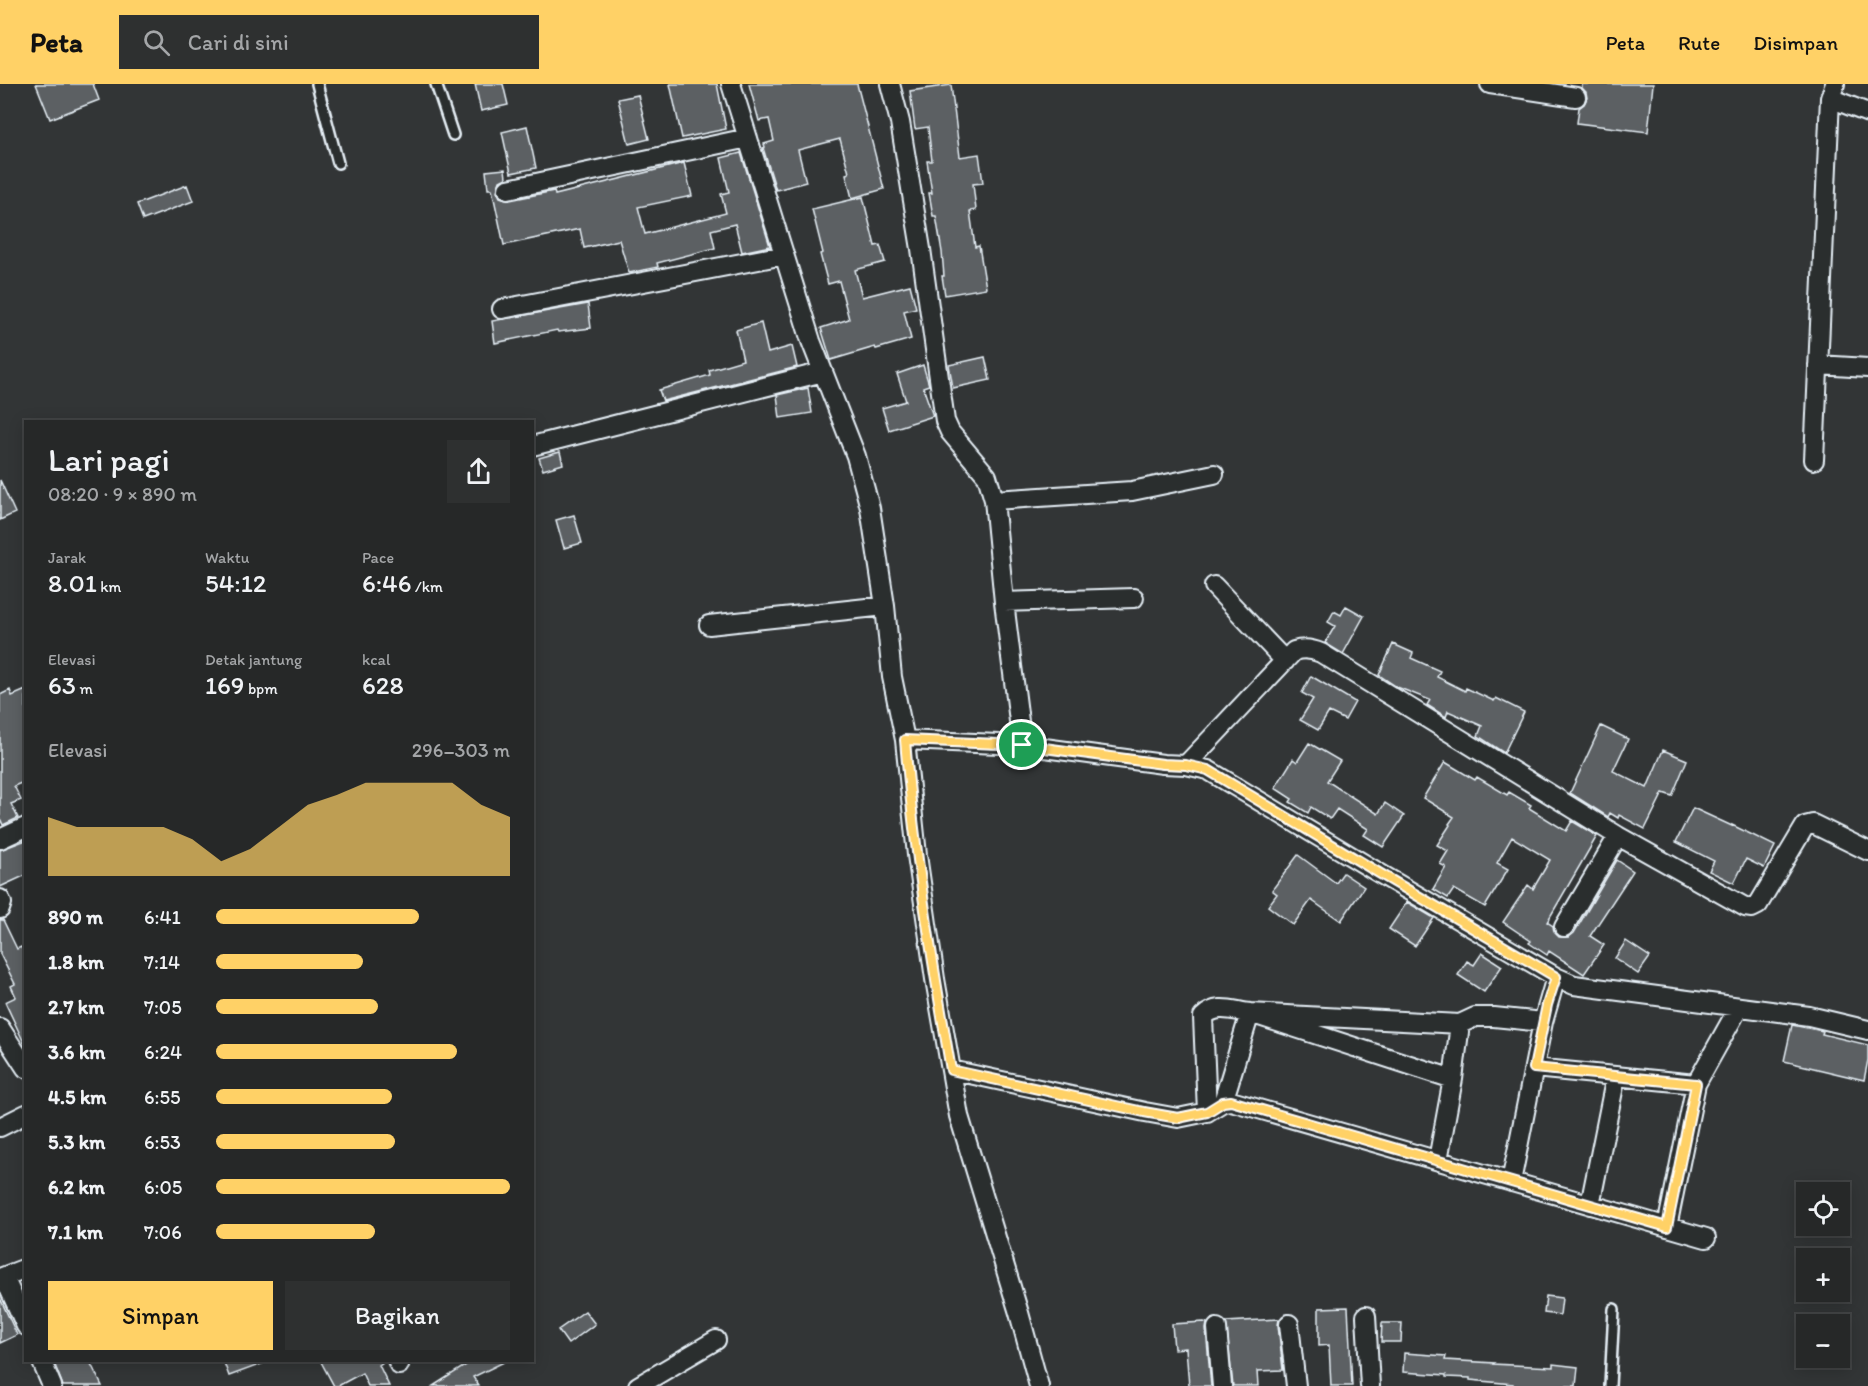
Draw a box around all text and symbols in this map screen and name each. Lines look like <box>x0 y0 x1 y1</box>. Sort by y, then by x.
search box <box>119 15 539 69</box>
text: Peta <box>30 25 83 59</box>
icon: search <box>140 26 173 59</box>
text: Cari di sini <box>188 29 289 56</box>
text: Peta <box>1605 30 1645 55</box>
text: Rute <box>1678 30 1720 55</box>
text: Disimpan <box>1753 30 1838 55</box>
text: Lari pagi <box>48 440 170 479</box>
button: share <box>447 440 510 503</box>
text: 08:20 · 9 × 890 m <box>48 482 197 506</box>
text: Jarak <box>48 548 86 567</box>
text: Waktu <box>205 548 249 567</box>
text: Pace <box>362 548 394 567</box>
text: 8.01 <box>48 567 97 599</box>
text: 54:12 <box>205 567 266 599</box>
text: 6:46 <box>362 567 412 599</box>
text: km <box>97 577 122 596</box>
text: /km <box>412 577 443 596</box>
text: Elevasi <box>48 650 96 669</box>
text: Detak jantung <box>205 650 302 669</box>
text: kcal <box>362 650 390 669</box>
text: 63 <box>48 669 76 701</box>
text: 169 <box>205 669 244 701</box>
text: 628 <box>362 669 404 701</box>
text: m <box>76 679 93 698</box>
text: bpm <box>244 679 278 698</box>
pin <box>996 719 1047 770</box>
icon: arrive <box>1005 728 1038 761</box>
text: Elevasi <box>48 738 107 762</box>
text: 296–303 m <box>412 738 510 762</box>
text: 890 m <box>48 905 103 929</box>
text: 6:41 <box>144 905 181 929</box>
text: 1.8 km <box>48 950 104 974</box>
text: 7:14 <box>144 950 180 974</box>
text: 2.7 km <box>48 995 104 1019</box>
text: 7:05 <box>144 995 182 1019</box>
text: 3.6 km <box>48 1040 105 1064</box>
text: 6:24 <box>144 1040 182 1064</box>
text: 4.5 km <box>48 1085 106 1109</box>
text: 6:55 <box>144 1085 180 1109</box>
text: 5.3 km <box>48 1130 105 1154</box>
text: 6:53 <box>144 1130 181 1154</box>
text: 6.2 km <box>48 1175 105 1199</box>
text: 6:05 <box>144 1175 182 1199</box>
map controls <box>1796 1182 1850 1368</box>
button: locate <box>1796 1182 1850 1236</box>
text: 7.1 km <box>48 1220 103 1244</box>
text: 7:06 <box>144 1220 182 1244</box>
button: + <box>1796 1248 1850 1302</box>
button: Simpan <box>48 1281 273 1350</box>
button: Bagikan <box>285 1281 510 1350</box>
button: − <box>1796 1314 1850 1368</box>

